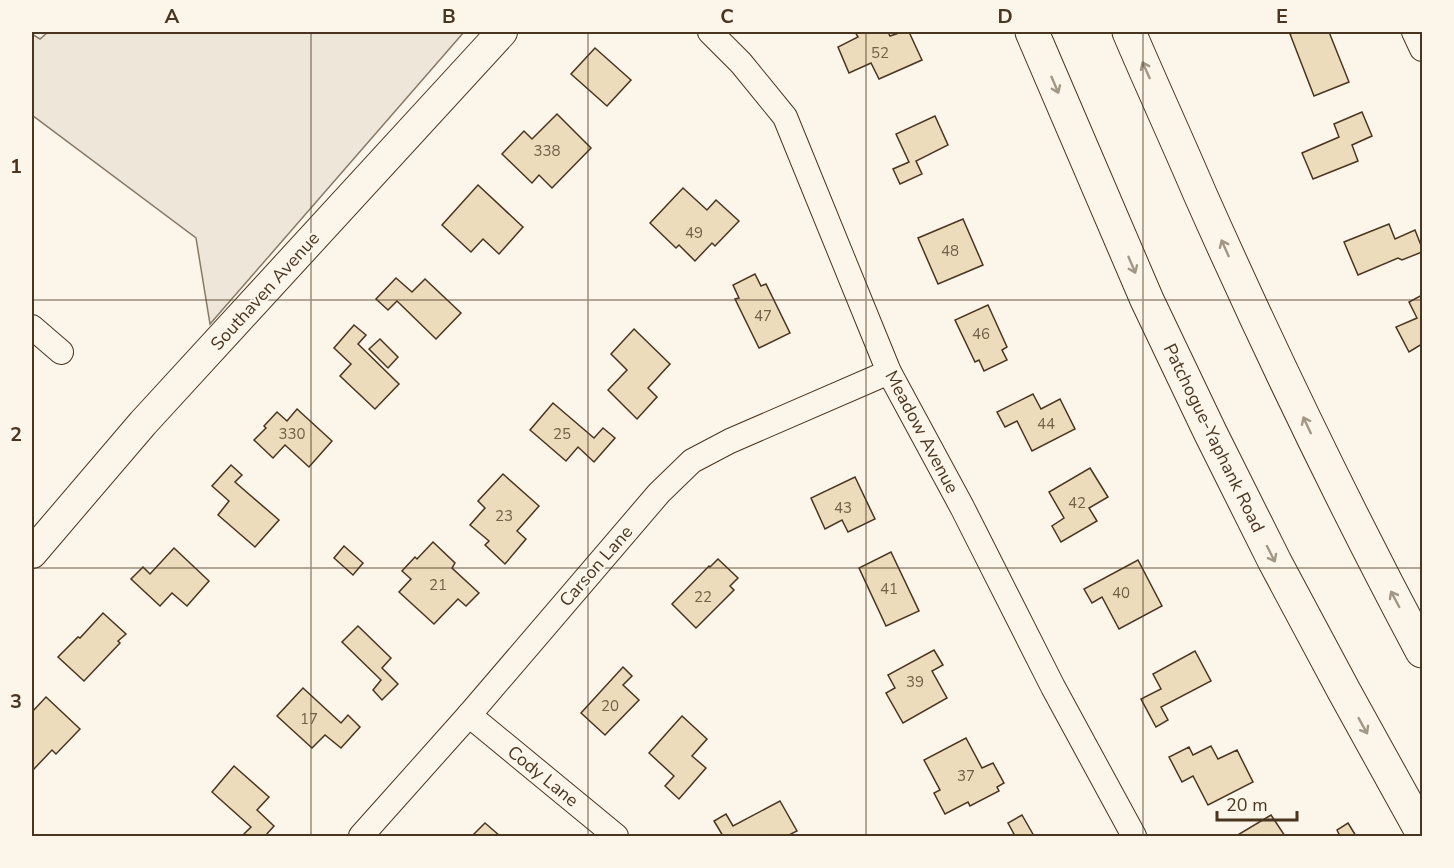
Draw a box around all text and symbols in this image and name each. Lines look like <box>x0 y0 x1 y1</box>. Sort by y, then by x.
text: A <box>165 3 180 30</box>
text: B <box>442 3 456 30</box>
text: C <box>720 3 734 30</box>
text: D <box>997 3 1013 30</box>
text: E <box>1276 3 1288 30</box>
house number: 52 <box>871 43 889 63</box>
one-way arrow <box>1140 61 1151 80</box>
one-way arrow <box>1050 76 1061 94</box>
house number: 338 <box>533 141 561 161</box>
text: 1 <box>10 153 22 180</box>
house number: 49 <box>685 223 703 243</box>
street label: Southaven Avenue <box>205 226 325 356</box>
one-way arrow <box>1218 240 1230 258</box>
house number: 48 <box>941 241 959 261</box>
one-way arrow <box>1127 255 1138 273</box>
house number: 47 <box>754 306 772 326</box>
house number: 46 <box>972 324 990 344</box>
street label: Patchogue-Yaphank Road <box>1158 340 1270 536</box>
street label: Meadow Avenue <box>880 366 964 498</box>
house number: 44 <box>1037 414 1055 434</box>
one-way arrow <box>1300 417 1312 435</box>
text: 2 <box>10 421 22 448</box>
house number: 330 <box>278 424 306 444</box>
house number: 25 <box>553 424 571 444</box>
house number: 42 <box>1068 493 1086 513</box>
house number: 43 <box>834 498 852 518</box>
house number: 23 <box>495 506 513 526</box>
street label: Carson Lane <box>554 520 638 612</box>
one-way arrow <box>1266 544 1277 562</box>
house number: 21 <box>429 575 447 595</box>
house number: 41 <box>880 579 898 599</box>
house number: 40 <box>1112 583 1130 603</box>
house number: 22 <box>694 587 712 607</box>
one-way arrow <box>1389 591 1400 609</box>
house number: 39 <box>906 672 924 692</box>
text: 3 <box>10 688 22 715</box>
house number: 20 <box>601 696 619 716</box>
house number: 17 <box>300 709 318 729</box>
one-way arrow <box>1357 717 1369 734</box>
street label: Cody Lane <box>502 740 584 812</box>
house number: 37 <box>957 766 975 786</box>
scale bar <box>1217 784 1296 822</box>
text: 20 m <box>1226 793 1268 817</box>

